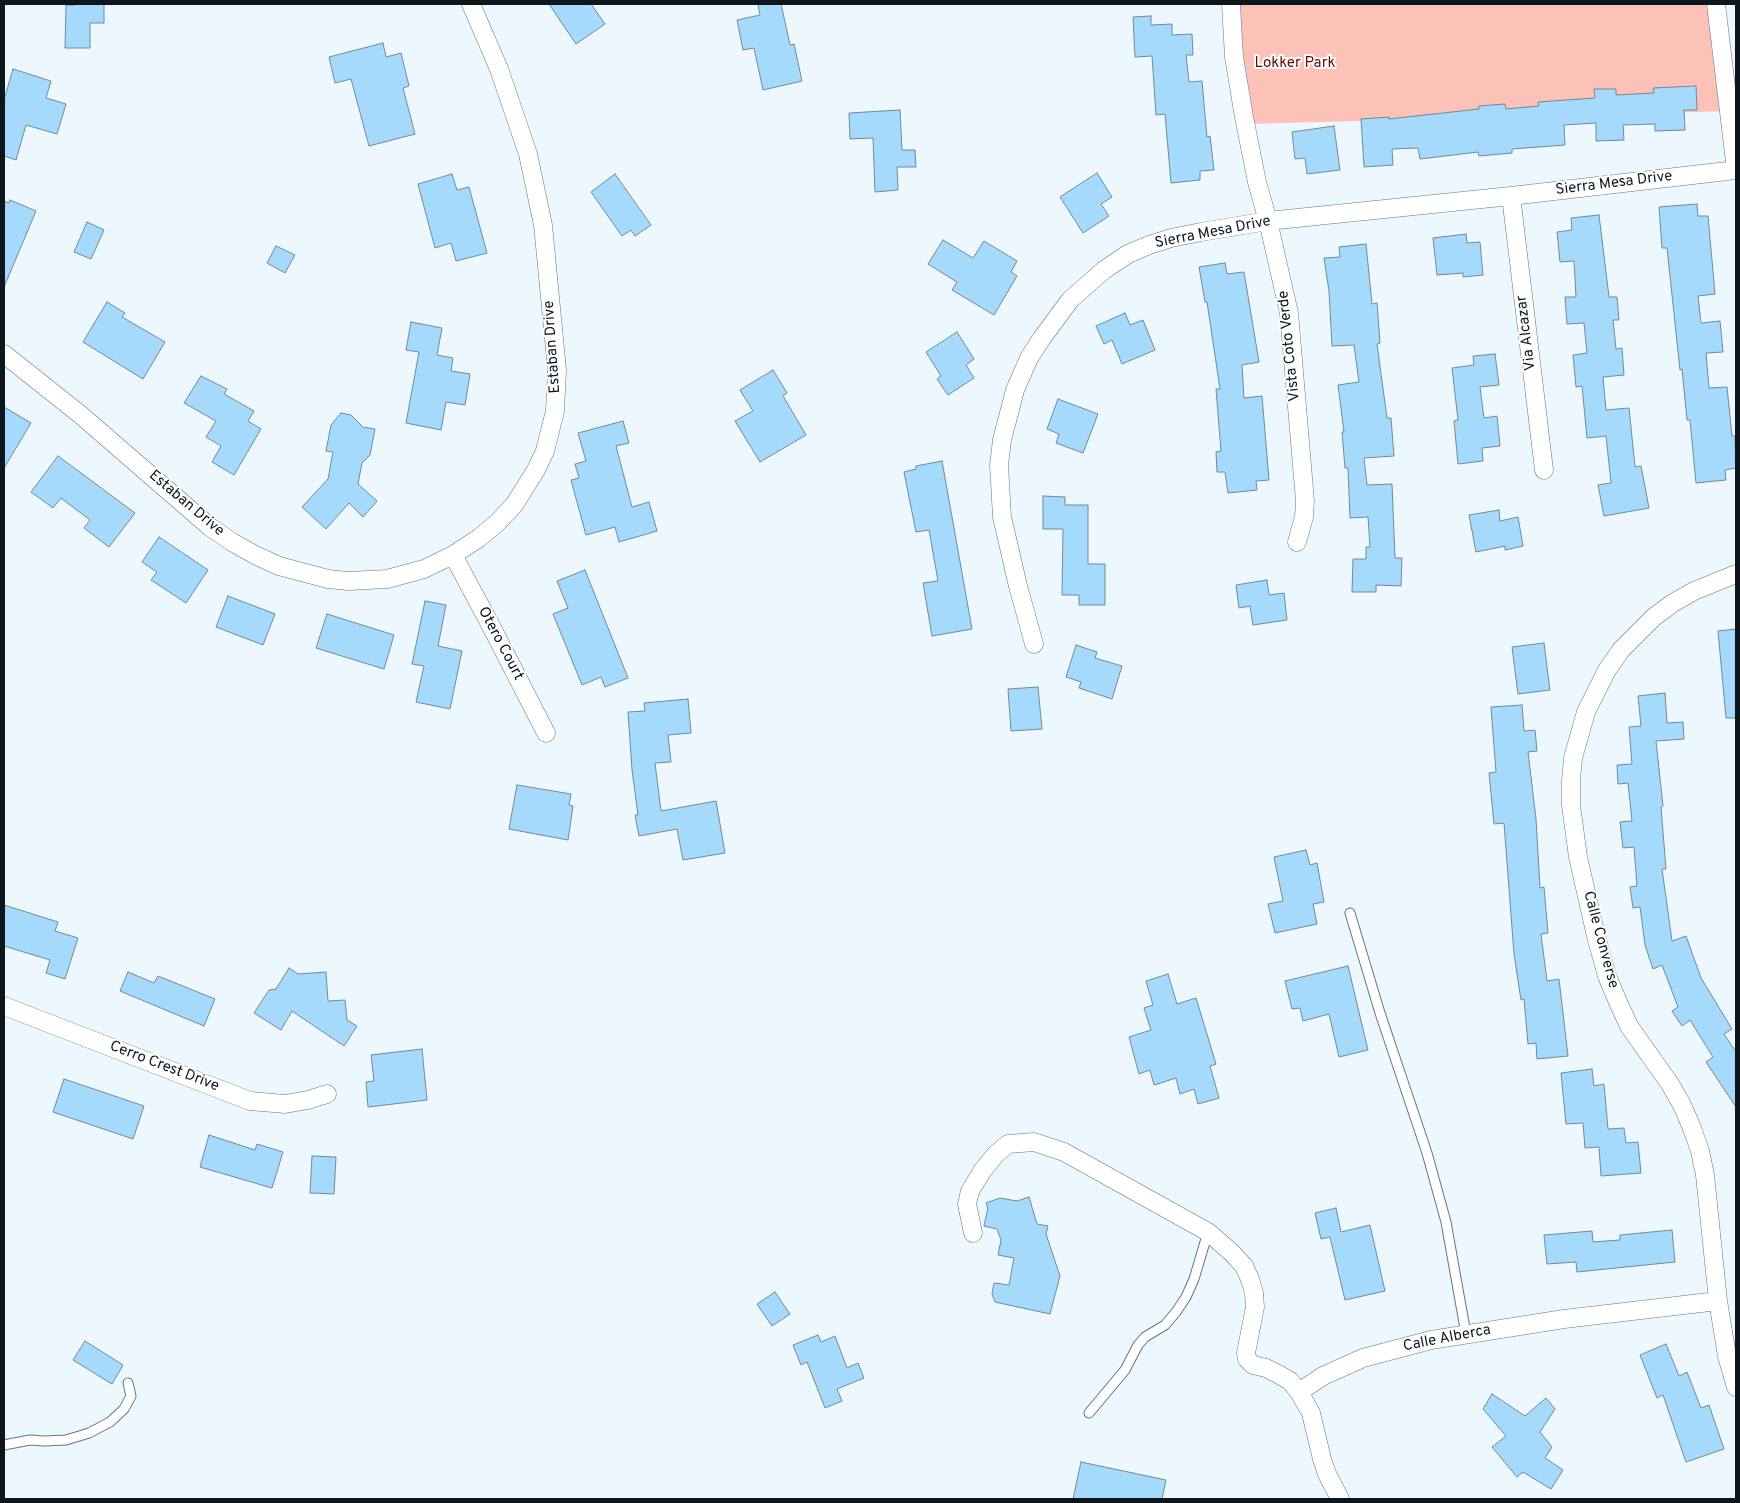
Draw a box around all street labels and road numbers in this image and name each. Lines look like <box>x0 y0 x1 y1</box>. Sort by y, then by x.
street label: Sierra Mesa Drive <box>1555 168 1673 200</box>
street label: Sierra Mesa Drive <box>1154 213 1272 253</box>
street label: Vista Coto Verde <box>1275 290 1305 402</box>
street label: Via Alcazar <box>1513 294 1541 372</box>
street label: Estaban Drive <box>541 300 565 394</box>
street label: Estaban Drive <box>145 467 227 541</box>
street label: Otero Court <box>473 604 527 684</box>
street label: Calle Converse <box>1578 889 1622 991</box>
street label: Cerro Crest Drive <box>107 1038 221 1096</box>
street label: Calle Alberca <box>1402 1322 1492 1356</box>

